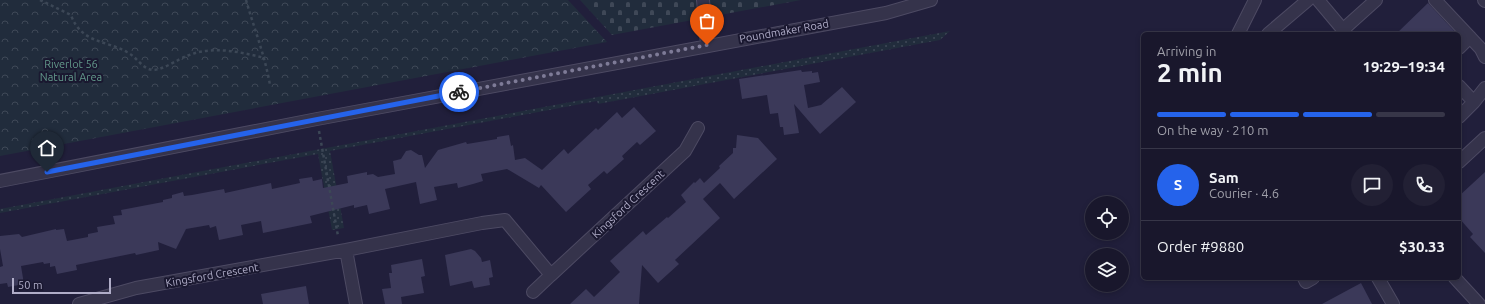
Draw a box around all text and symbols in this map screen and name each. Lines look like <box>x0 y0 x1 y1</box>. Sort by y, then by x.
pin <box>690 4 724 45</box>
icon: bag <box>696 10 718 32</box>
street label: Poundmaker Road <box>738 17 830 45</box>
text: Arriving in <box>1157 44 1216 58</box>
park label: Riverlot 56 Natural Area <box>40 58 102 83</box>
text: 2 min <box>1157 58 1223 87</box>
text: 19:29–19:34 <box>1362 58 1445 75</box>
courier <box>439 72 479 112</box>
icon: bike <box>448 81 470 103</box>
text: On the way · 210 m <box>1157 123 1269 137</box>
pin <box>30 131 64 172</box>
icon: home <box>36 137 58 159</box>
button: chat <box>1351 164 1393 206</box>
button: phone <box>1403 164 1445 206</box>
street label: Kingsford Crescent <box>589 167 667 241</box>
text: Sam <box>1209 169 1239 186</box>
text: S <box>1174 176 1182 193</box>
text: Courier · 4.6 <box>1209 186 1279 200</box>
map controls <box>1085 196 1129 292</box>
button: locate <box>1085 196 1129 240</box>
text: Order #9880 <box>1157 238 1244 255</box>
text: $30.33 <box>1399 238 1445 255</box>
button: layers <box>1085 248 1129 292</box>
street label: Kingsford Crescent <box>165 261 260 289</box>
scale bar <box>12 276 111 295</box>
text: 50 m <box>18 279 42 291</box>

